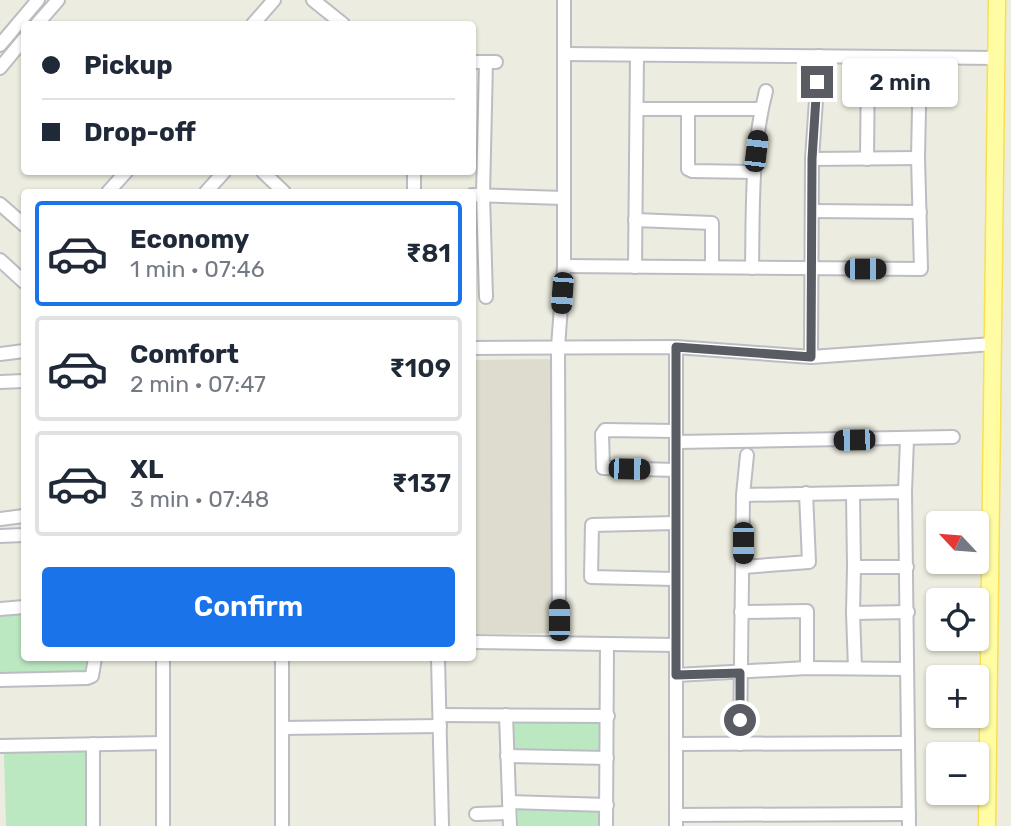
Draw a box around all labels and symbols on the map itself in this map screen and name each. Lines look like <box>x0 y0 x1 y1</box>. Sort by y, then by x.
callout: 2 min <box>842 57 957 106</box>
route end <box>801 66 833 98</box>
car <box>744 129 769 173</box>
car <box>845 259 887 280</box>
car <box>551 271 574 315</box>
car <box>833 429 876 451</box>
car <box>608 458 651 480</box>
north arrow <box>926 511 989 574</box>
car <box>733 522 754 564</box>
car <box>549 599 570 641</box>
route start <box>724 704 756 736</box>

